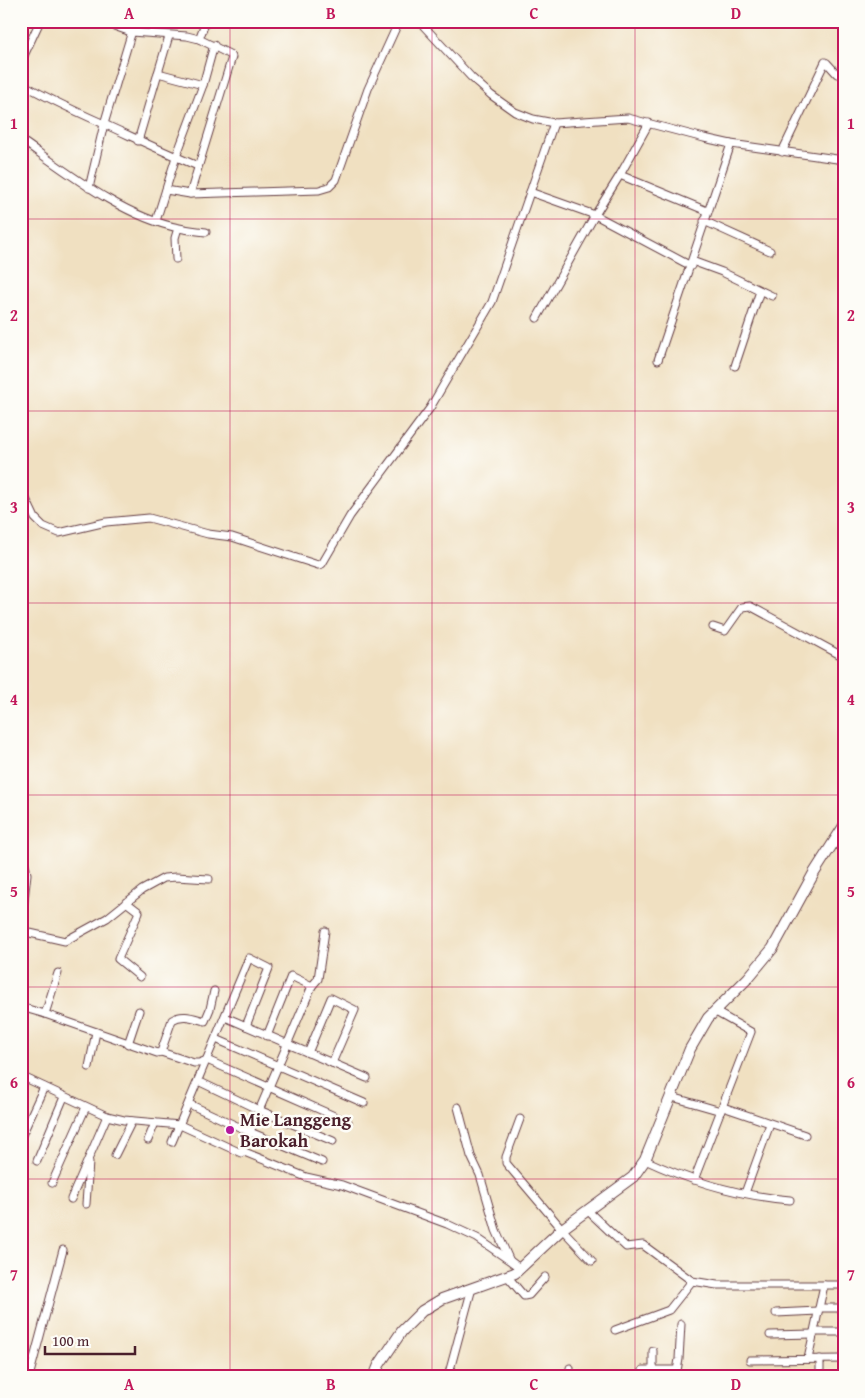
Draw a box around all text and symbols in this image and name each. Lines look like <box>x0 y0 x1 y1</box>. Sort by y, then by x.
text: A <box>124 1 135 25</box>
text: B <box>326 1 336 25</box>
text: C <box>529 1 539 25</box>
text: D <box>731 1 741 25</box>
text: 1 <box>10 111 18 135</box>
text: 1 <box>847 111 855 135</box>
text: 2 <box>10 303 18 327</box>
text: 2 <box>847 303 855 327</box>
text: 3 <box>10 495 18 519</box>
text: 3 <box>847 495 855 519</box>
text: 4 <box>10 687 18 711</box>
text: 4 <box>847 687 855 711</box>
text: 5 <box>10 879 18 903</box>
text: 5 <box>847 879 855 903</box>
text: 6 <box>10 1070 18 1094</box>
text: 6 <box>847 1070 855 1094</box>
place label: Mie Langgeng Barokah <box>240 1106 352 1154</box>
marker: Mie Langgeng Barokah <box>224 1124 236 1136</box>
text: 7 <box>10 1262 18 1286</box>
text: 7 <box>847 1262 855 1286</box>
scale bar <box>45 1323 135 1355</box>
text: 100 m <box>52 1330 90 1351</box>
text: A <box>124 1372 135 1396</box>
text: B <box>326 1372 336 1396</box>
text: C <box>529 1372 539 1396</box>
text: D <box>731 1372 741 1396</box>

